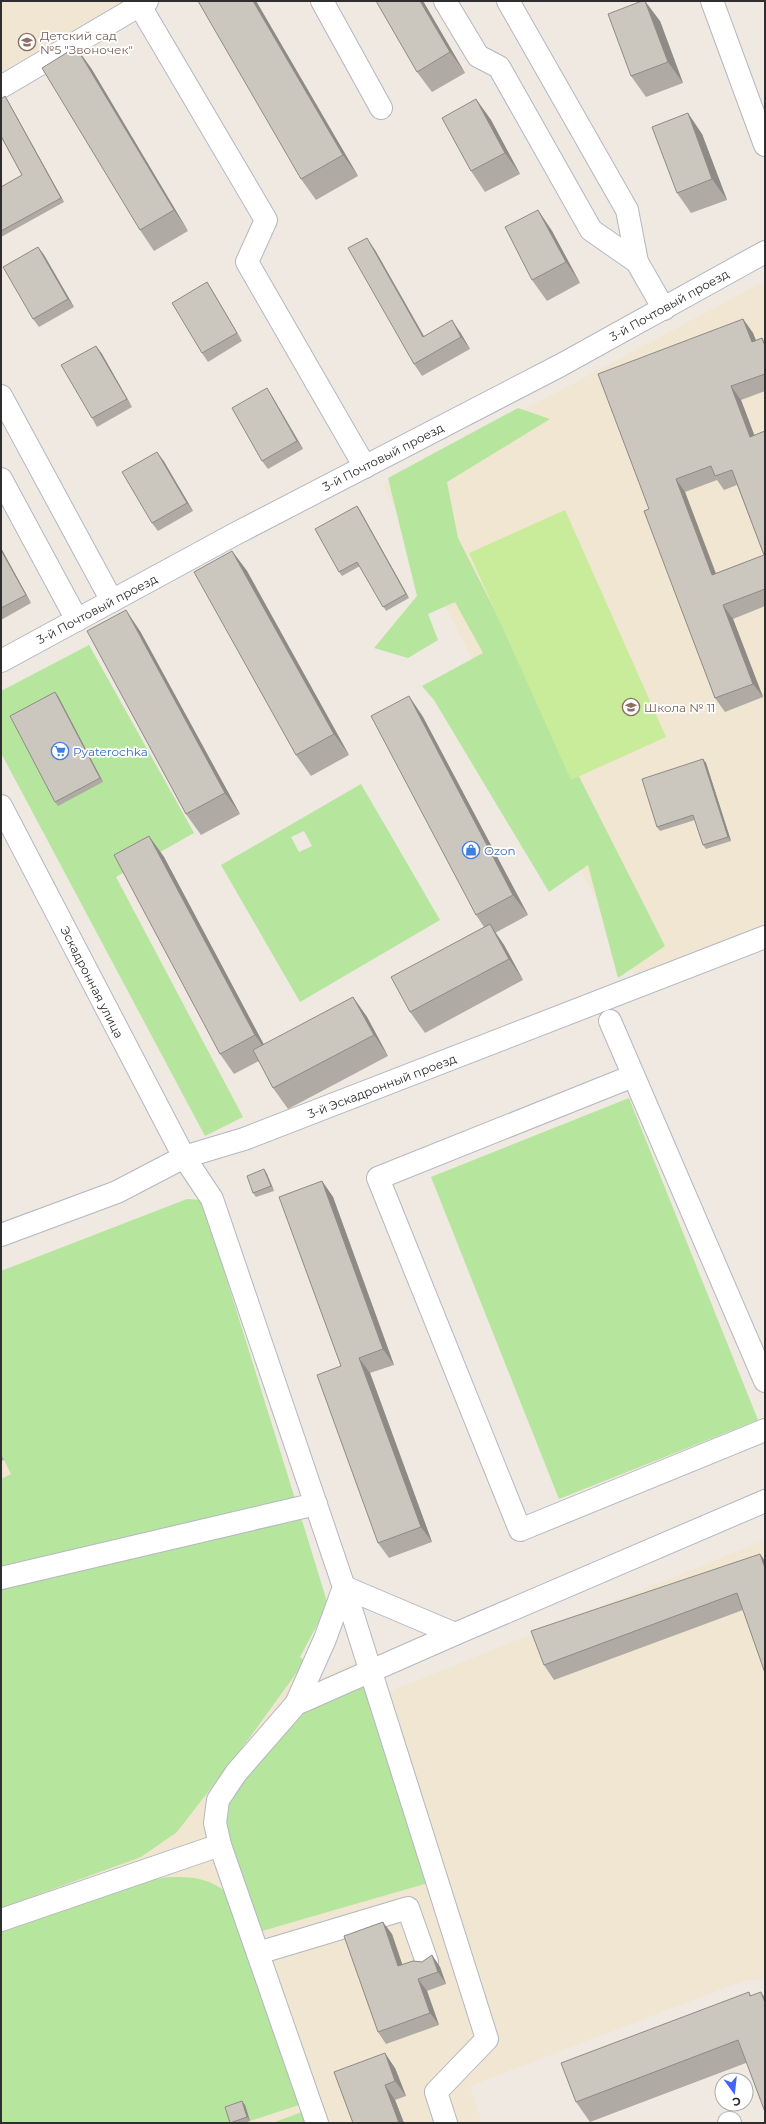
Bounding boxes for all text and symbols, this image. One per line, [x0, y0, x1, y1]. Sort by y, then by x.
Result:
place label: Детский сад №5 "Звоночек" [40, 28, 133, 57]
school or university icon: Детский сад №5 "Звоночек" [17, 32, 37, 52]
street label: 3-й Почтовый проезд [607, 266, 731, 344]
street label: 3-й Почтовый проезд [320, 420, 446, 494]
street label: 3-й Почтовый проезд [34, 571, 160, 647]
school or university icon: Школа № 11 [621, 697, 641, 717]
place label: Школа № 11 [644, 700, 715, 715]
supermarket icon: Pyaterochka [50, 741, 70, 761]
place label: Pyaterochka [73, 744, 148, 759]
shop icon: Ozon [461, 840, 481, 860]
place label: Ozon [484, 843, 516, 858]
street label: Эскадронная улица [57, 923, 127, 1041]
street label: 3-й Эскадронный проезд [306, 1051, 459, 1121]
north arrow [714, 2072, 754, 2112]
text: С [731, 2094, 742, 2109]

